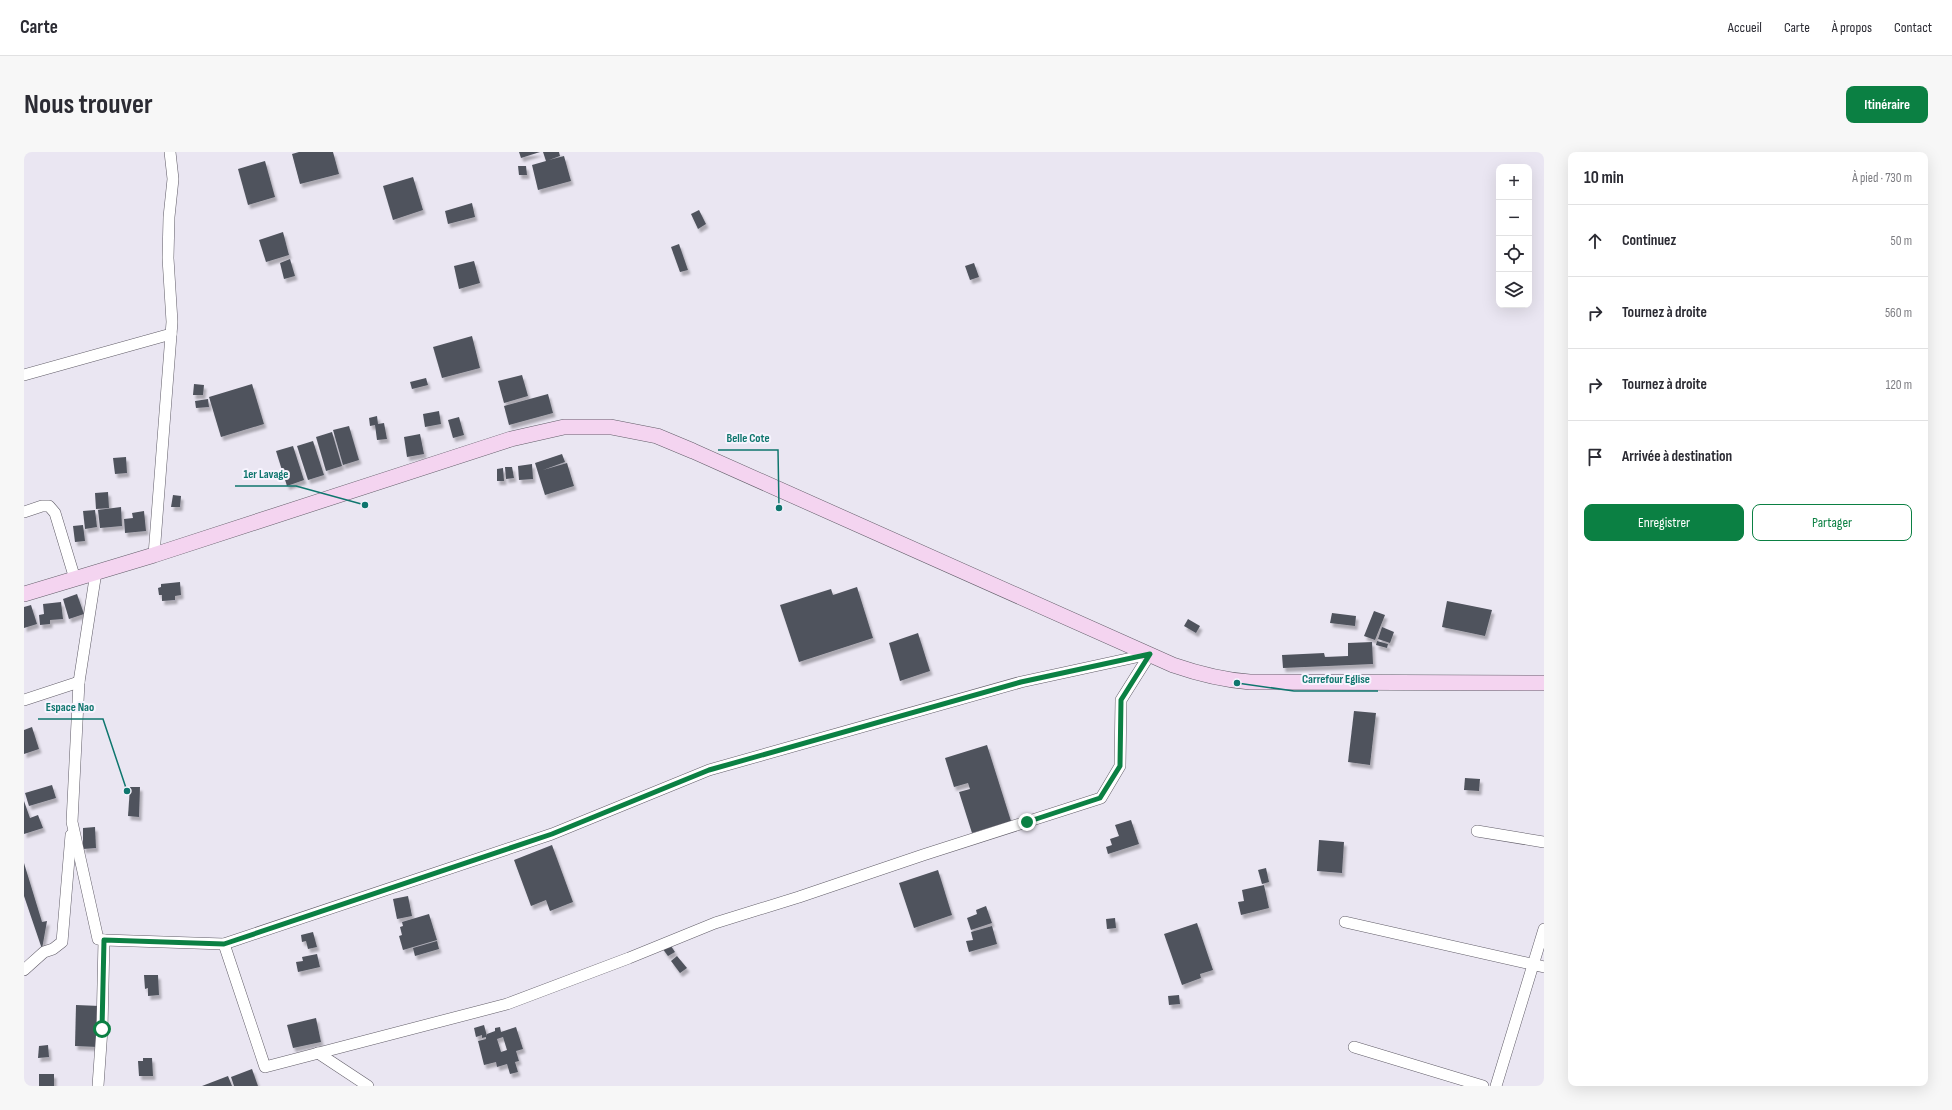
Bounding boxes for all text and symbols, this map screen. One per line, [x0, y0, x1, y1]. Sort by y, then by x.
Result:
text: Carte [20, 16, 58, 39]
text: Accueil [1728, 19, 1762, 36]
text: Carte [1784, 19, 1810, 36]
text: À propos [1832, 19, 1872, 36]
text: Contact [1894, 19, 1932, 36]
button: Itinéraire [1846, 86, 1928, 123]
text: Nous trouver [24, 88, 153, 121]
map controls [1496, 164, 1532, 308]
button: + [1496, 164, 1532, 200]
text: 10 min [1584, 168, 1624, 188]
text: À pied · 730 m [1852, 170, 1912, 186]
button: − [1496, 200, 1532, 236]
icon: ahead [1584, 230, 1606, 252]
text: Continuez [1622, 231, 1676, 250]
text: 50 m [1891, 233, 1912, 249]
button: locate [1496, 236, 1532, 272]
button: layers [1496, 272, 1532, 308]
icon: right [1584, 302, 1606, 324]
text: Tournez à droite [1622, 303, 1707, 322]
text: 560 m [1885, 305, 1912, 321]
icon: right [1584, 374, 1606, 396]
text: Tournez à droite [1622, 375, 1707, 394]
text: 120 m [1886, 377, 1912, 393]
callout: Belle Cote [718, 426, 778, 450]
text: Belle Cote [726, 431, 770, 446]
icon: arrive [1584, 446, 1606, 468]
text: Arrivée à destination [1622, 447, 1732, 466]
callout: 1er Lavage [235, 462, 296, 486]
text: 1er Lavage [244, 467, 288, 482]
button: Enregistrer [1584, 504, 1744, 541]
button: Partager [1752, 504, 1912, 541]
callout: Carrefour Eglise [1294, 667, 1378, 691]
text: Carrefour Eglise [1302, 672, 1370, 687]
callout: Espace Nao [38, 695, 103, 719]
text: Espace Nao [46, 700, 94, 715]
route end [1018, 813, 1036, 831]
route start [93, 1020, 111, 1038]

